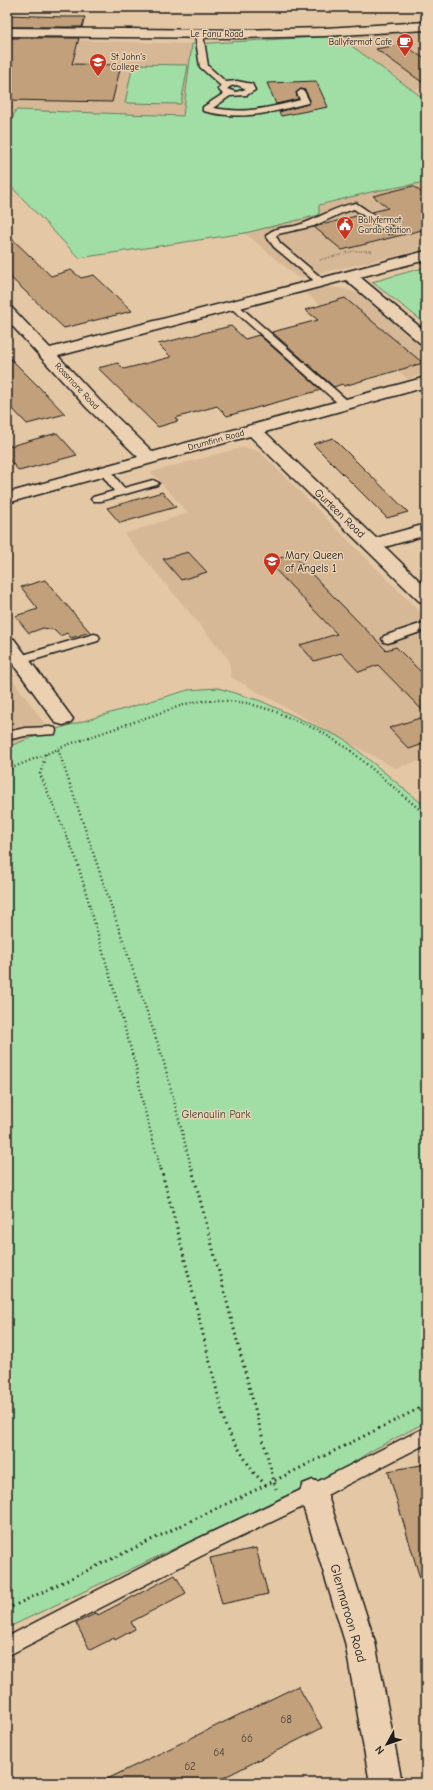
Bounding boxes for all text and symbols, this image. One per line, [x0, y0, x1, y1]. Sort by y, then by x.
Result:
street label: Le Fanu Road [190, 29, 244, 39]
cafe icon: Ballyfermot Cafe [395, 32, 415, 57]
place label: Ballyfermot Cafe [329, 37, 392, 47]
school or university icon: St John's College [88, 52, 108, 77]
place label: St John's College [111, 52, 146, 72]
public building icon: Ballyfermot Garda Station [335, 215, 355, 240]
place label: Ballyfermot Garda Station [358, 215, 411, 235]
street label: Rossmore Road [53, 361, 101, 412]
street label: Drumfinn Road [187, 428, 246, 452]
street label: Gurteen Road [312, 486, 368, 541]
place label: Mary Queen of Angels 1 [285, 549, 343, 575]
school or university icon: Mary Queen of Angels 1 [262, 551, 282, 576]
park label: Glenaulin Park [182, 1108, 251, 1121]
street label: Glenmaroon Road [327, 1562, 370, 1664]
house number: 68 [280, 1713, 292, 1726]
north arrow [367, 1724, 407, 1764]
house number: 66 [241, 1732, 253, 1745]
text: N [372, 1743, 387, 1757]
house number: 64 [213, 1746, 225, 1759]
house number: 62 [184, 1760, 196, 1773]

